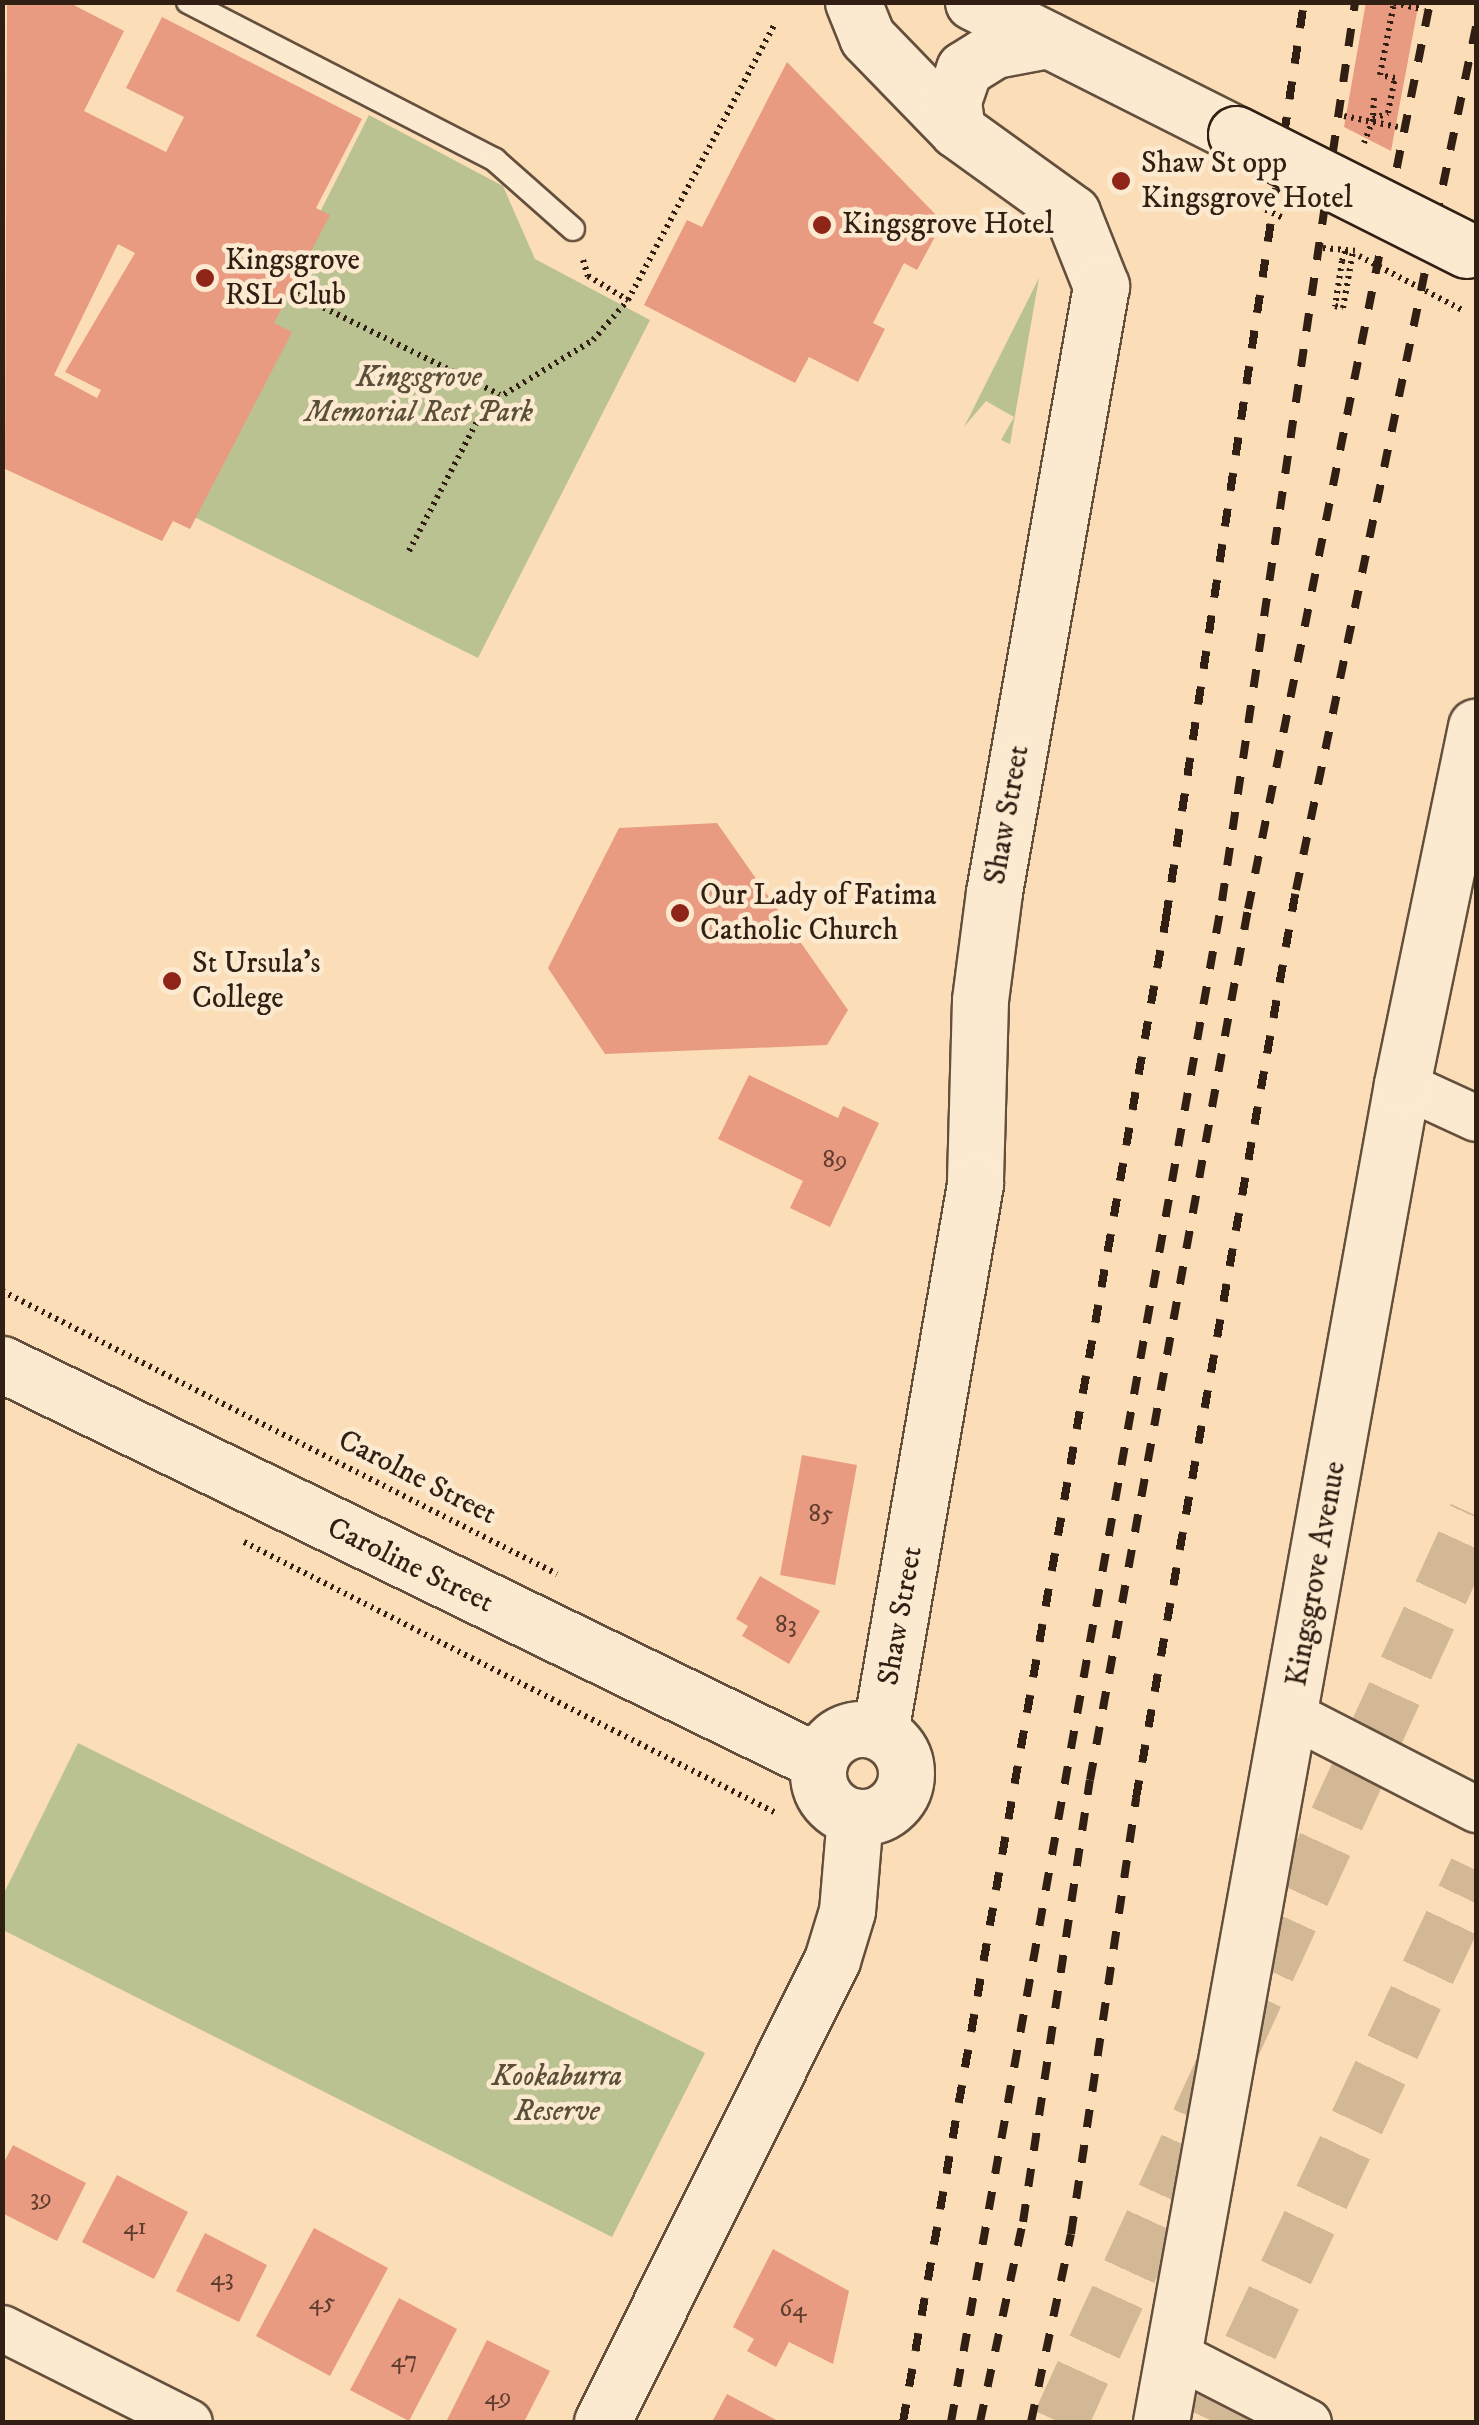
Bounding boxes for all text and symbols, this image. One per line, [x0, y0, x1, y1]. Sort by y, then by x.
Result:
place label: Shaw St opp Kingsgrove Hotel [1141, 146, 1353, 216]
marker: Shaw St opp Kingsgrove Hotel [1110, 170, 1132, 192]
place label: Kingsgrove Hotel [842, 207, 1054, 243]
marker: Kingsgrove Hotel [811, 214, 833, 236]
place label: Kingsgrove RSL Club [225, 243, 360, 314]
marker: Kingsgrove RSL Club [194, 267, 216, 289]
park label: Kingsgrove Memorial Rest Park [305, 360, 533, 430]
street label: Shaw Street [978, 743, 1038, 887]
place label: Our Lady of Fatima Catholic Church [700, 878, 936, 948]
marker: Our Lady of Fatima Catholic Church [669, 902, 691, 924]
place label: St Ursula's College [192, 946, 321, 1016]
marker: St Ursula's College [161, 970, 183, 992]
house number: 89 [823, 1145, 847, 1175]
street label: Carolne Street [332, 1423, 502, 1533]
street label: Kingsgrove Avenue [1279, 1459, 1355, 1689]
house number: 85 [809, 1499, 833, 1529]
street label: Caroline Street [321, 1510, 499, 1622]
street label: Shaw Street [871, 1544, 931, 1688]
house number: 83 [775, 1610, 797, 1640]
park label: Kookaburra Reserve [492, 2059, 622, 2130]
house number: 39 [30, 2183, 52, 2213]
house number: 41 [123, 2212, 147, 2242]
house number: 43 [210, 2263, 234, 2293]
house number: 45 [309, 2287, 335, 2317]
house number: 64 [779, 2294, 807, 2324]
house number: 47 [391, 2345, 417, 2375]
house number: 49 [485, 2382, 511, 2412]

